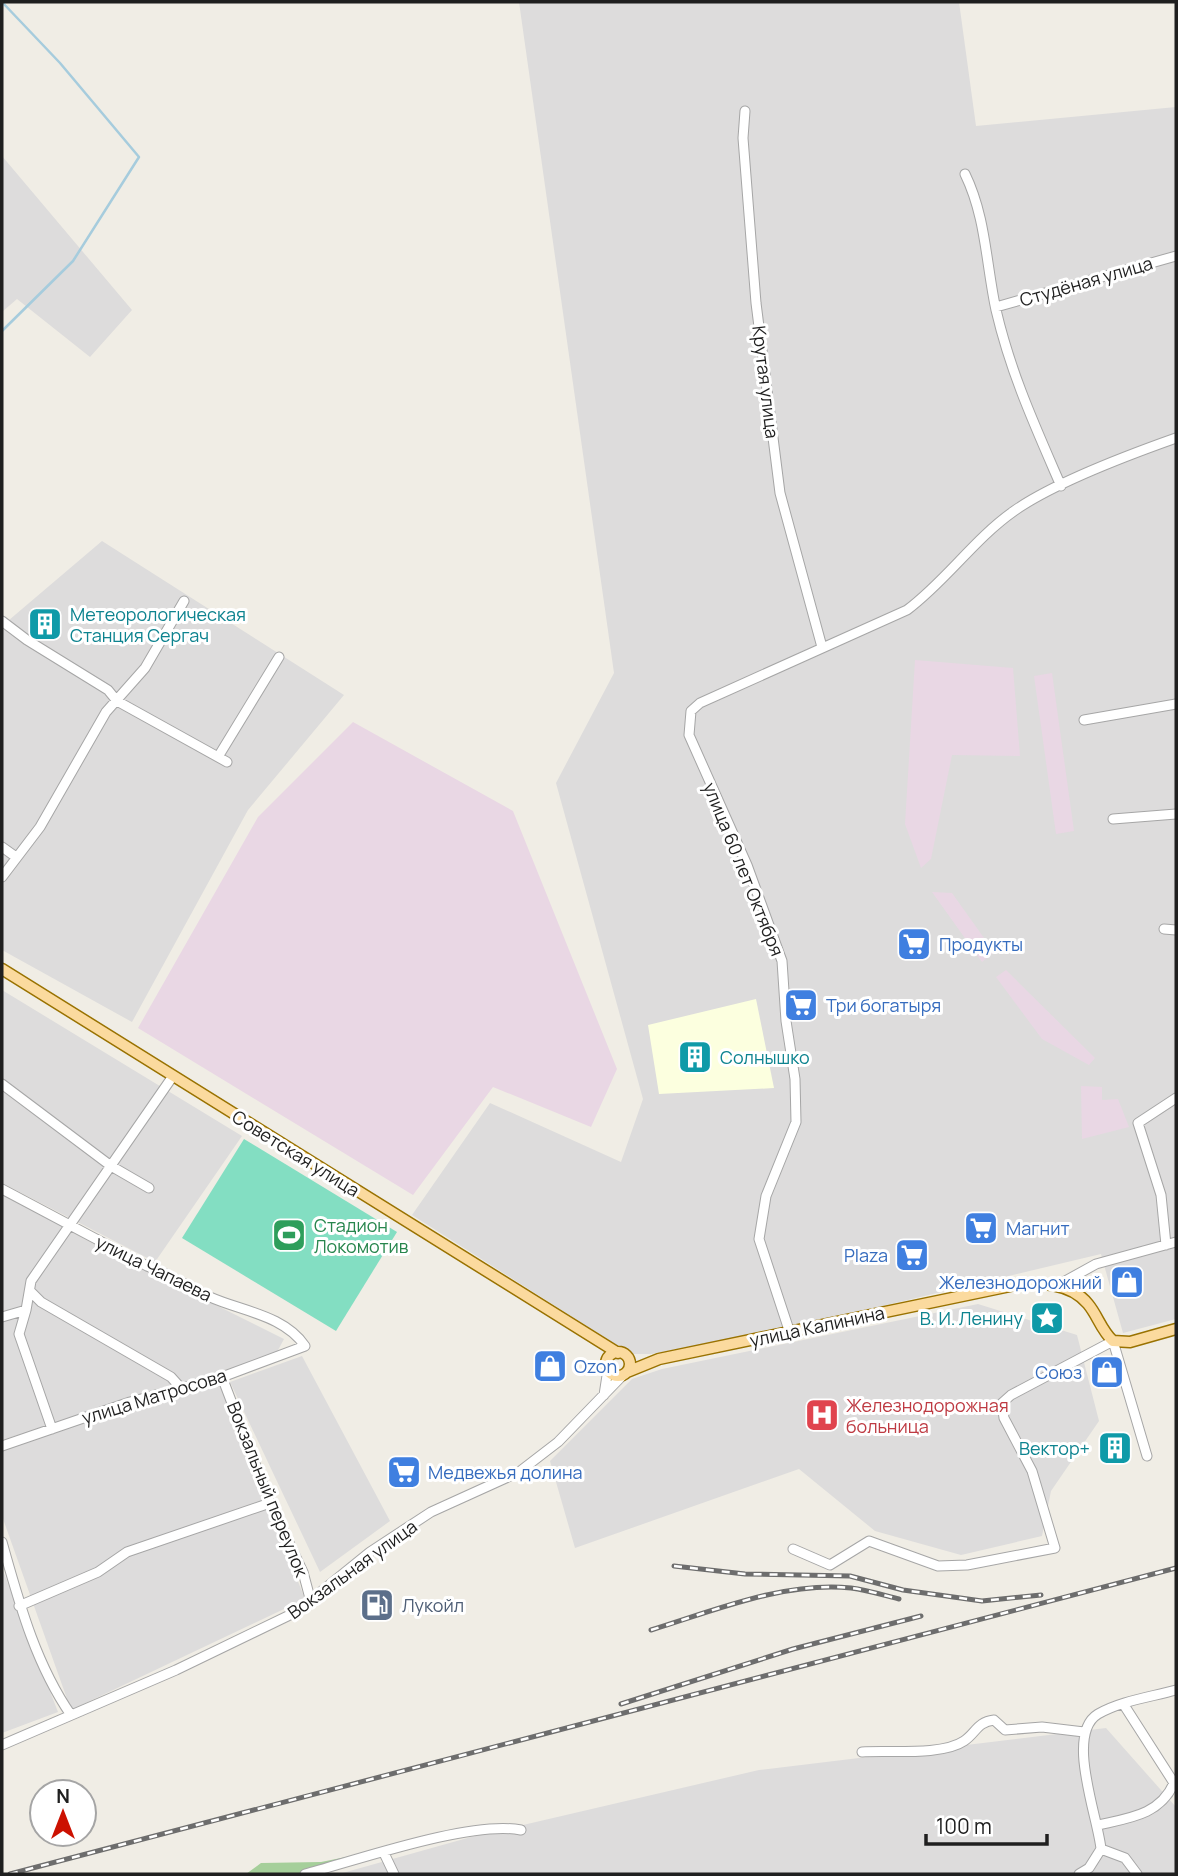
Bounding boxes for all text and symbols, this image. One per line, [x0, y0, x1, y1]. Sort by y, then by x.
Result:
street label: Студёная улица [1017, 251, 1155, 311]
street label: Крутая улица [747, 324, 785, 440]
place label: Метеорологическая Станция Сергач [70, 602, 246, 647]
building icon: Метеорологическая Станция Сергач [26, 605, 64, 643]
street label: улица 60 лет Октября [698, 779, 790, 959]
supermarket icon: Продукты [895, 925, 933, 963]
place label: Продукты [939, 932, 1023, 956]
supermarket icon: Три богатыря [782, 986, 820, 1024]
place label: Три богатыря [826, 993, 941, 1017]
building icon: Солнышко [676, 1038, 714, 1076]
place label: Солнышко [720, 1045, 810, 1069]
street label: Советская улица [228, 1104, 364, 1202]
supermarket icon: Магнит [962, 1209, 1000, 1247]
place label: Стадион Локомотив [314, 1213, 409, 1258]
sports icon: Стадион Локомотив [270, 1216, 308, 1254]
place label: Магнит [1006, 1216, 1070, 1240]
street label: улица Чапаева [92, 1229, 216, 1307]
supermarket icon: Plaza [893, 1236, 931, 1274]
place label: Plaza [844, 1243, 888, 1267]
shop icon: Железнодорожний [1108, 1263, 1146, 1301]
place label: Железнодорожний [939, 1270, 1102, 1294]
place icon: В. И. Ленину [1028, 1299, 1066, 1337]
street label: улица Калинина [747, 1300, 887, 1352]
place label: В. И. Ленину [920, 1306, 1023, 1330]
shop icon: Ozon [531, 1347, 569, 1385]
shop icon: Союз [1088, 1353, 1126, 1391]
place label: Ozon [574, 1354, 617, 1378]
place label: Союз [1035, 1360, 1082, 1384]
street label: улица Матросова [79, 1363, 229, 1429]
place label: Железнодорожная больница [846, 1393, 1009, 1438]
hospital icon: Железнодорожная больница [803, 1396, 841, 1434]
street label: Вокзальный переулок [222, 1398, 315, 1581]
building icon: Вектор+ [1096, 1429, 1134, 1467]
place label: Вектор+ [1019, 1436, 1090, 1460]
supermarket icon: Медвежья долина [385, 1453, 423, 1491]
place label: Медвежья долина [428, 1460, 583, 1484]
street label: Вокзальная улица [282, 1514, 422, 1624]
fuel station icon: Лукойл [358, 1586, 396, 1624]
place label: Лукойл [402, 1593, 464, 1617]
north arrow [28, 1778, 98, 1848]
text: N [56, 1783, 70, 1809]
scale bar [926, 1802, 1047, 1846]
text: 100 m [936, 1812, 992, 1840]

